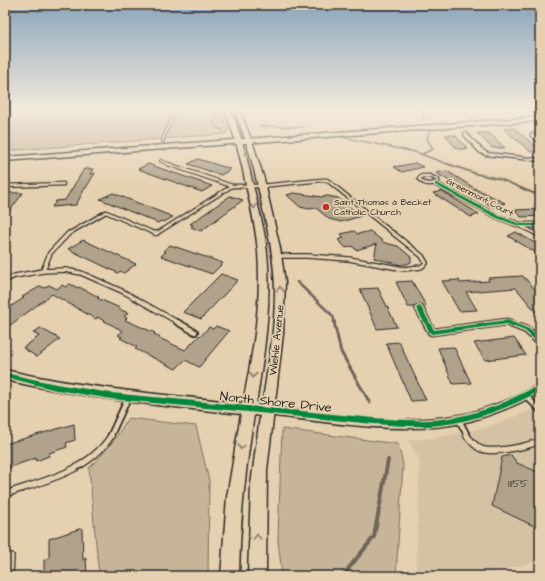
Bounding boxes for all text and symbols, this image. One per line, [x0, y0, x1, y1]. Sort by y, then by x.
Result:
street label: Greenmont Court [444, 175, 516, 220]
place label: Saint Thomas à Becket Catholic Church [334, 196, 432, 219]
marker: Saint Thomas à Becket Catholic Church [321, 202, 331, 212]
one-way arrow [250, 203, 258, 209]
one-way arrow [276, 286, 284, 292]
street label: Wiehle Avenue [265, 304, 288, 376]
one-way arrow [250, 372, 258, 378]
street label: North Shore Drive [219, 387, 333, 417]
one-way arrow [238, 444, 246, 451]
house number: 11155 [508, 476, 528, 491]
one-way arrow [253, 534, 261, 540]

